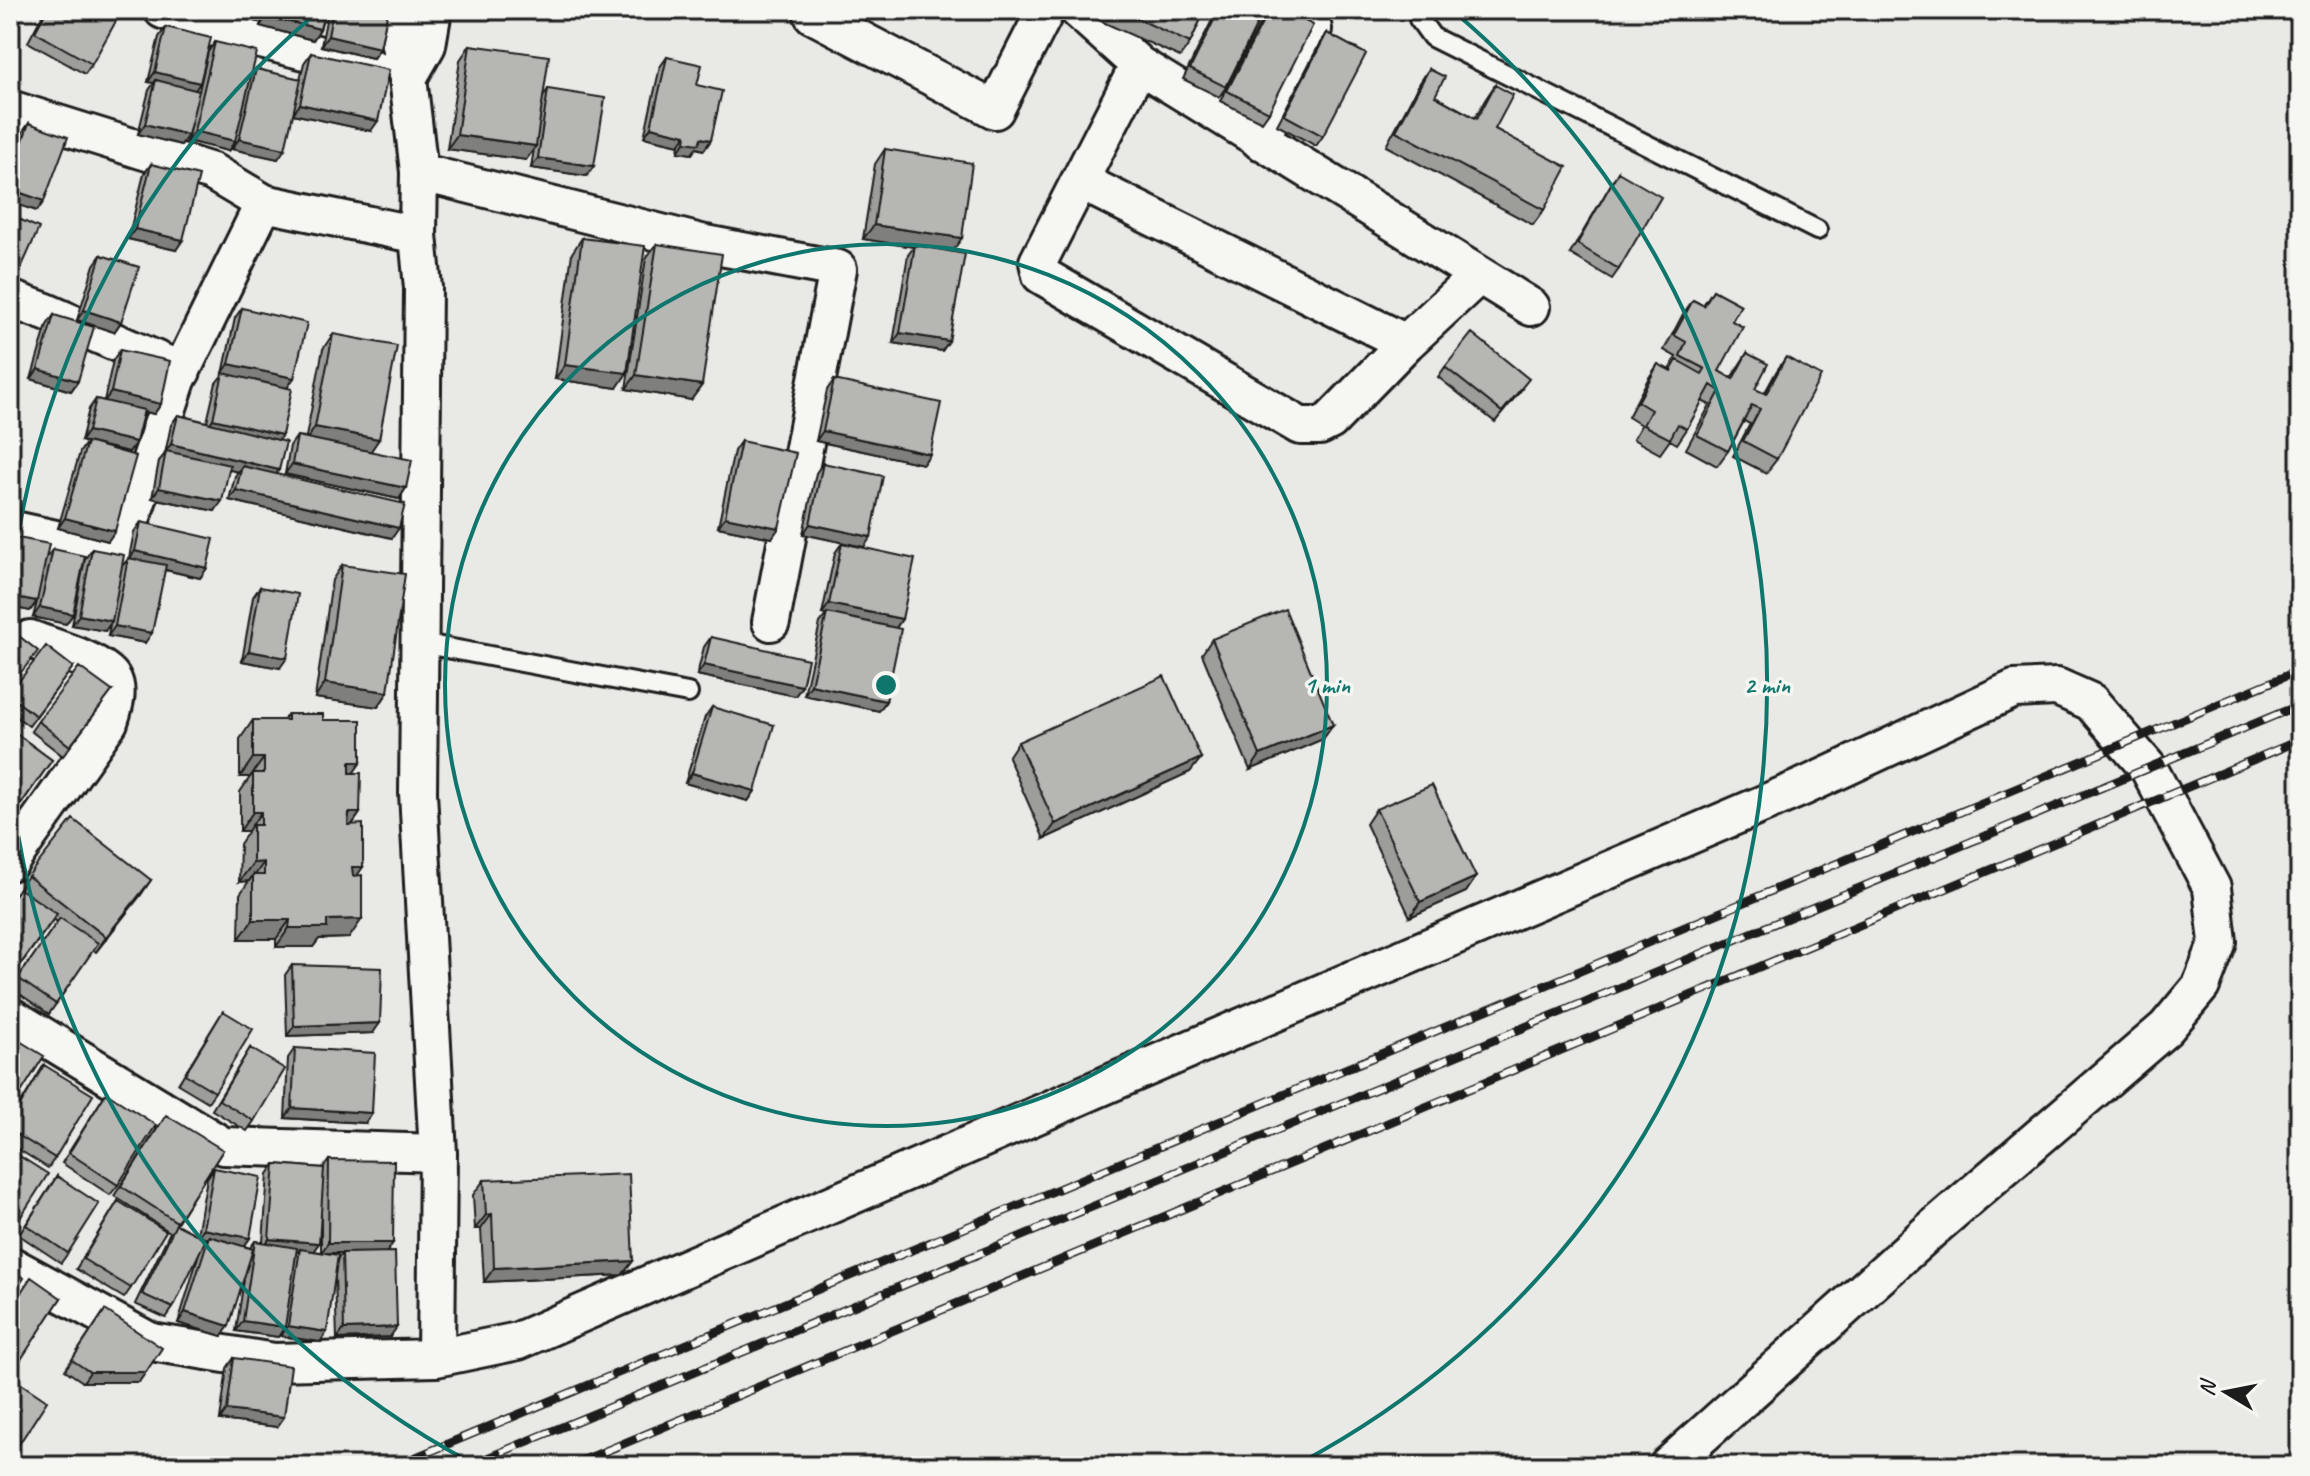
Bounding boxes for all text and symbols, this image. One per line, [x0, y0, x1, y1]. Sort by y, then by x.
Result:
text: 1 min [1304, 670, 1351, 700]
text: 2 min [1744, 670, 1791, 700]
centre of rings [872, 671, 900, 699]
north arrow [2186, 1352, 2266, 1432]
text: N [2192, 1376, 2223, 1398]

